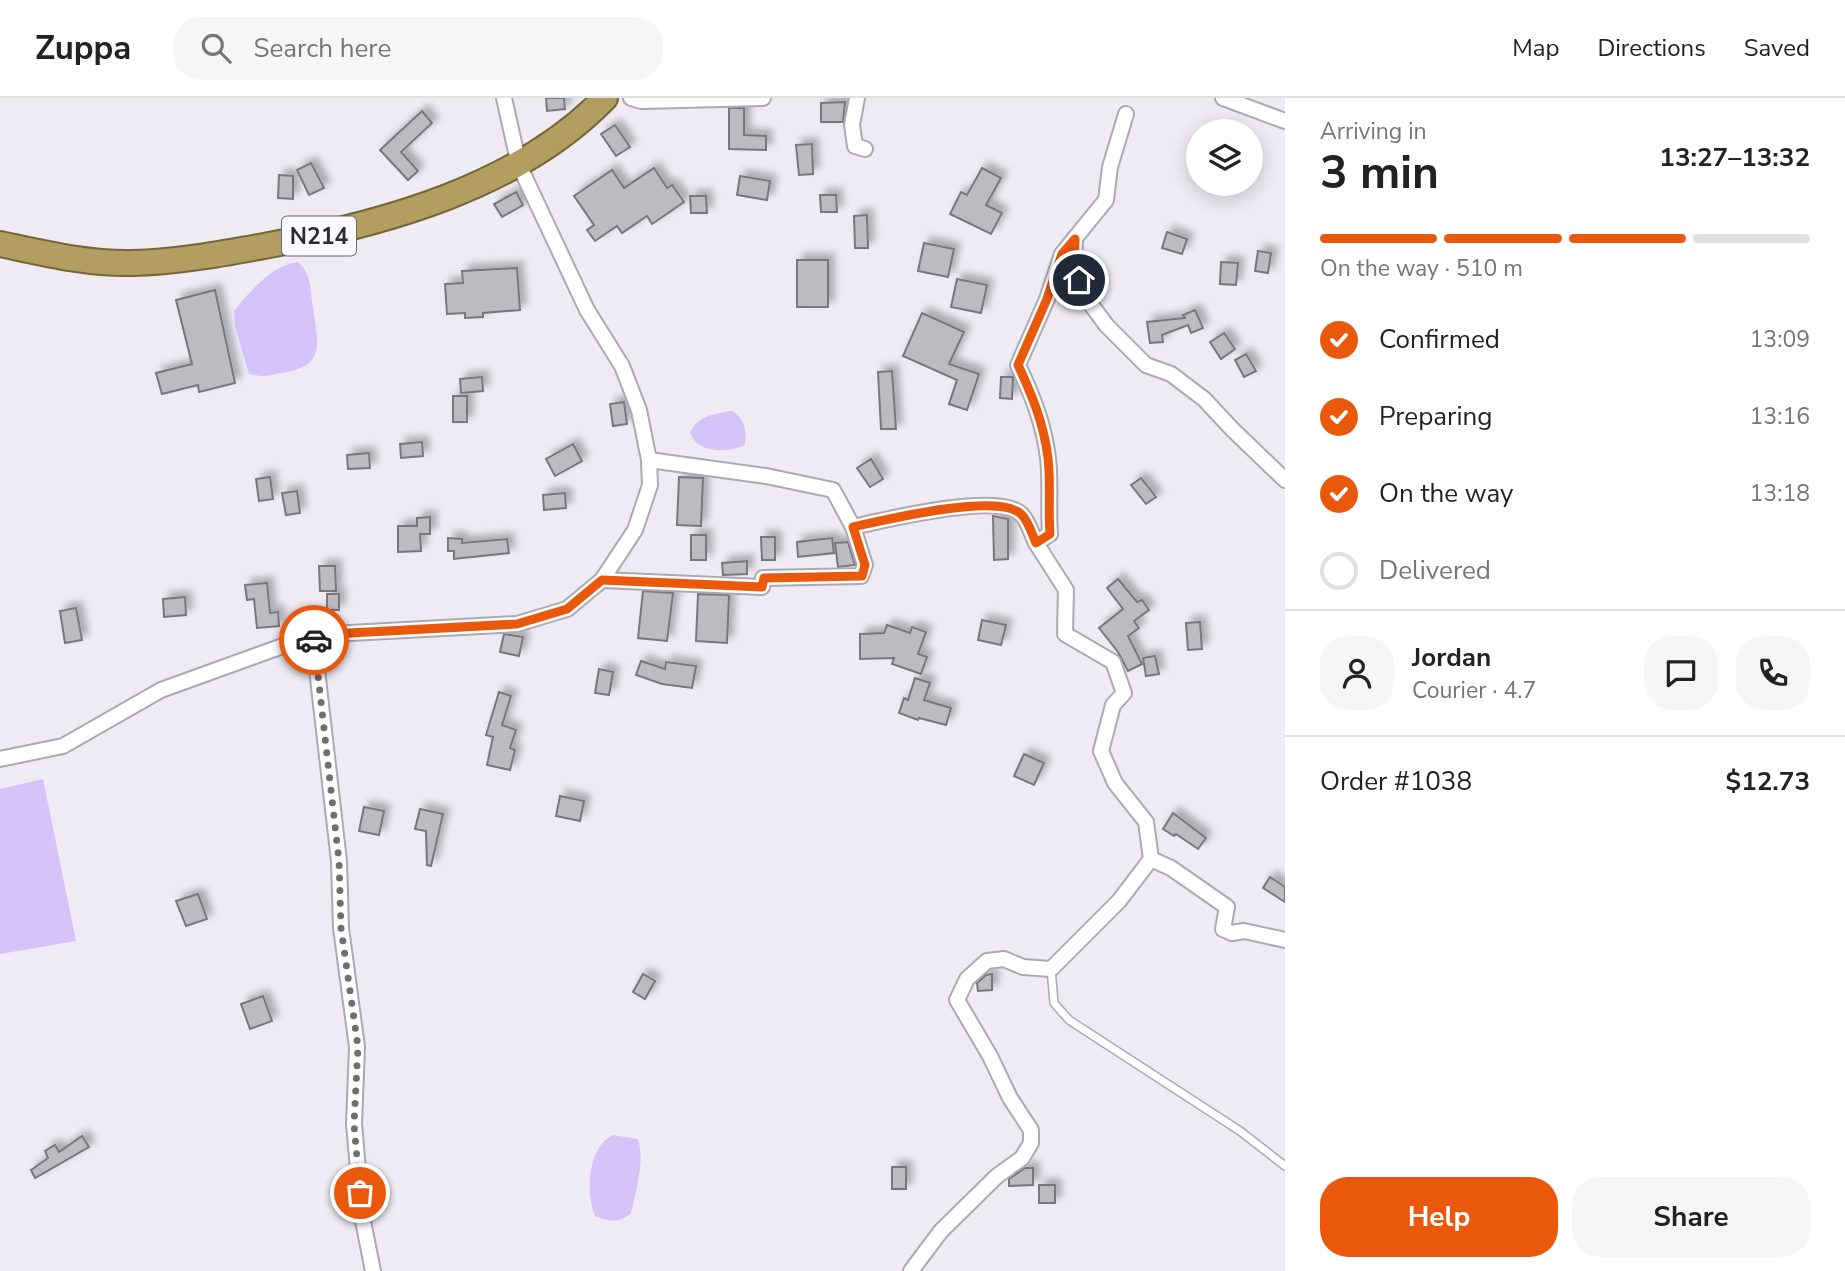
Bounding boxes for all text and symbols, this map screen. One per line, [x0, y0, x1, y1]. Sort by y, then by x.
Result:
search box [173, 17, 663, 80]
text: Zuppa [35, 26, 131, 71]
icon: search [197, 29, 235, 67]
text: Search here [253, 31, 391, 66]
text: Map [1512, 32, 1559, 64]
text: Directions [1597, 32, 1706, 64]
text: Saved [1744, 32, 1810, 64]
text: Arriving in [1320, 116, 1427, 147]
map controls [1186, 119, 1263, 196]
button: layers [1186, 119, 1263, 196]
text: 13:27–13:32 [1659, 140, 1810, 175]
text: 3 min [1320, 141, 1439, 204]
road number: N214 [282, 217, 356, 256]
pin [1049, 250, 1109, 310]
text: On the way · 510 m [1320, 253, 1523, 284]
icon: home [1060, 261, 1098, 299]
icon: check [1320, 321, 1358, 359]
text: Confirmed [1379, 322, 1500, 357]
text: 13:09 [1750, 324, 1810, 355]
icon: check [1320, 398, 1358, 436]
text: Preparing [1379, 399, 1492, 434]
text: 13:16 [1750, 401, 1810, 432]
icon: check [1320, 475, 1358, 513]
text: On the way [1379, 476, 1513, 511]
text: 13:18 [1750, 478, 1810, 509]
text: Delivered [1379, 553, 1491, 588]
courier [279, 605, 349, 675]
icon: car [295, 621, 333, 659]
button: person [1320, 636, 1394, 710]
button: chat [1644, 636, 1718, 710]
button: phone [1736, 636, 1810, 710]
text: Jordan [1412, 640, 1491, 675]
text: Courier · 4.7 [1412, 675, 1536, 706]
text: Order #1038 [1320, 764, 1472, 799]
text: $12.73 [1726, 764, 1810, 799]
pin [330, 1163, 390, 1223]
icon: bag [341, 1174, 379, 1212]
button: Help [1320, 1177, 1558, 1257]
button: Share [1572, 1177, 1810, 1257]

